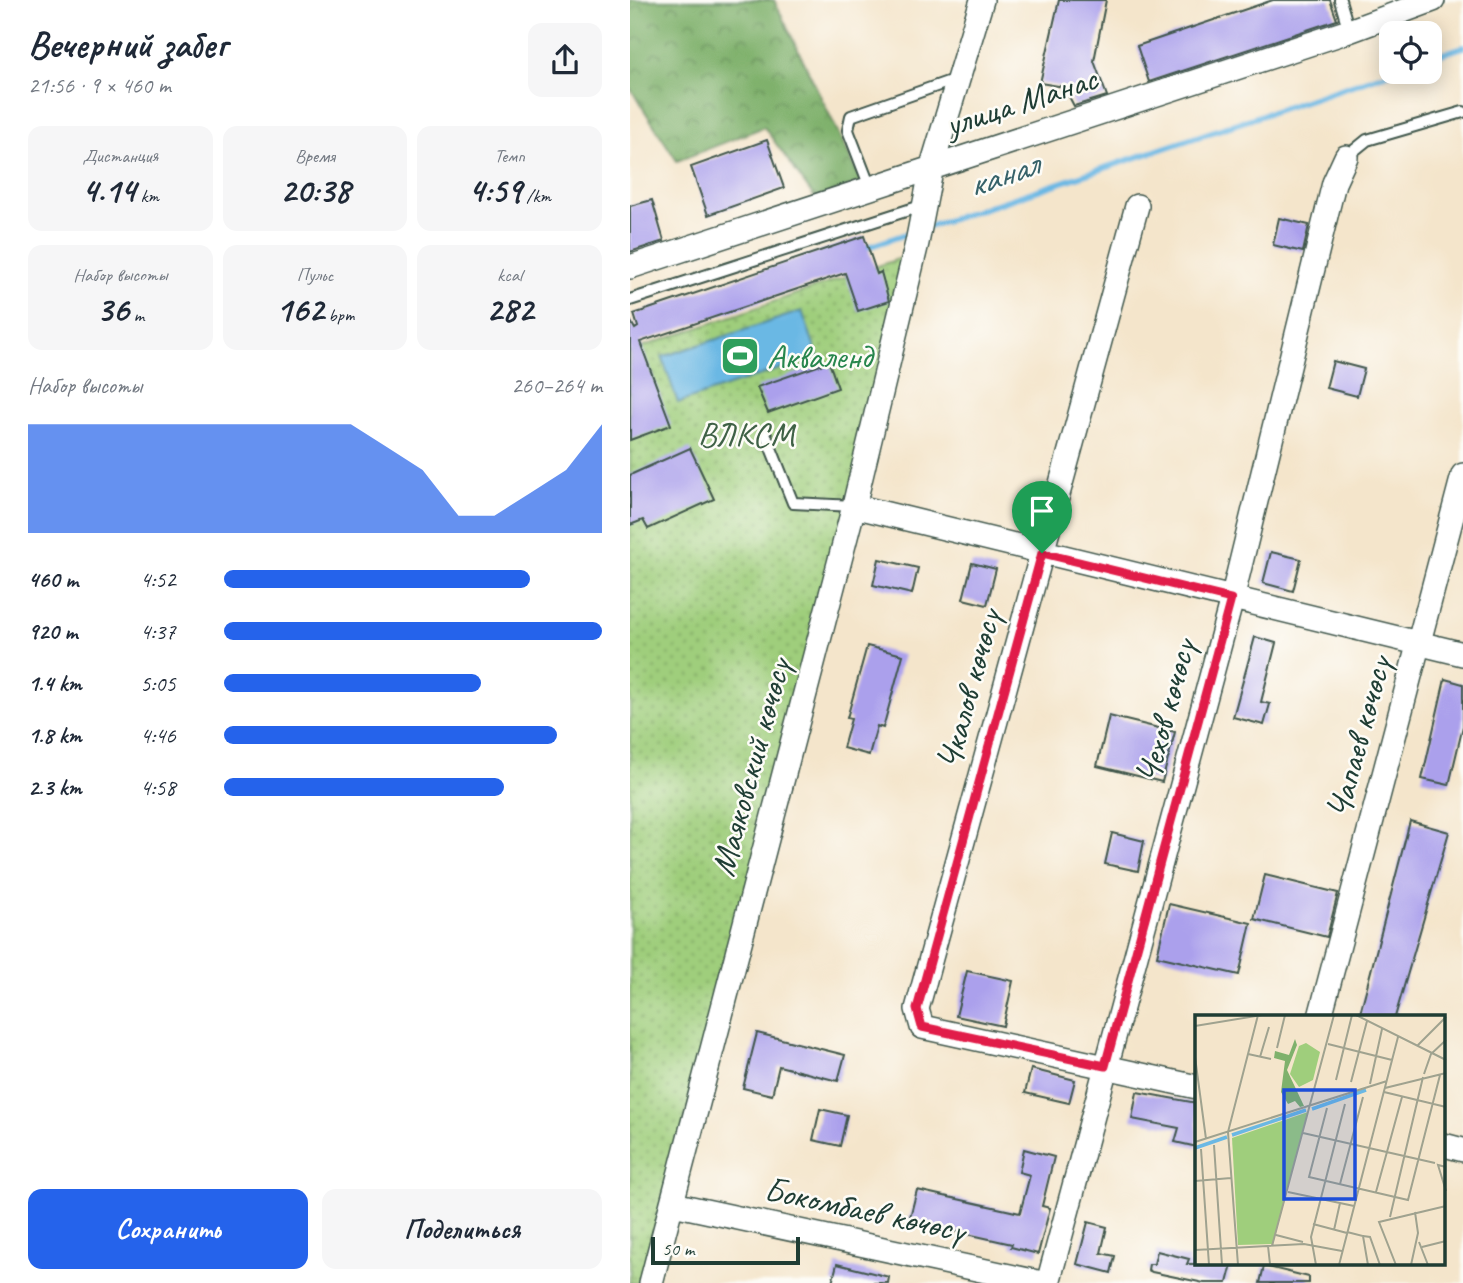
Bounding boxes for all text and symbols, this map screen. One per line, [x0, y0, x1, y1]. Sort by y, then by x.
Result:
text: Вечерний забег [28, 21, 227, 68]
map controls [1379, 21, 1442, 84]
button: locate [1379, 21, 1442, 84]
button: share [528, 23, 602, 97]
street label: улица Манас [938, 55, 1104, 148]
text: 21:56 · 9 × 460 m [28, 71, 171, 100]
water label: канал [961, 139, 1049, 208]
text: Дистанция [82, 144, 158, 168]
text: Время [295, 144, 335, 168]
text: Темп [494, 144, 525, 168]
text: 4.14 [82, 168, 136, 213]
text: 20:38 [280, 168, 350, 213]
text: 4:59 [468, 168, 522, 213]
text: km [136, 184, 159, 208]
text: /km [522, 184, 551, 208]
text: Набор высоты [73, 263, 167, 287]
text: Пульс [297, 263, 333, 287]
text: kcal [497, 263, 522, 287]
text: 36 [97, 287, 129, 332]
text: 162 [276, 287, 324, 332]
text: 282 [486, 287, 533, 332]
text: m [129, 303, 144, 327]
text: bpm [324, 303, 354, 327]
place label: Акваленд [767, 334, 875, 379]
sports icon: Акваленд [719, 335, 761, 377]
text: Набор высоты [28, 371, 142, 400]
text: 260–264 m [511, 371, 602, 400]
park label: ВЛКСМ [698, 412, 797, 457]
pin [1012, 481, 1072, 553]
icon: arrive [1023, 492, 1061, 530]
text: 460 m [28, 565, 78, 594]
text: 4:52 [140, 565, 176, 594]
street label: Чкалов көчөсү [926, 601, 1012, 774]
text: 920 m [28, 617, 77, 646]
text: 4:37 [140, 617, 176, 646]
street label: Чехов көчөсү [1125, 631, 1207, 788]
street label: Чапаев көчөсү [1315, 648, 1402, 823]
street label: Маяковский көчөсү [700, 651, 802, 881]
text: 1.4 km [28, 669, 82, 698]
text: 5:05 [140, 669, 176, 698]
text: 1.8 km [28, 721, 82, 750]
text: 4:46 [140, 721, 176, 750]
text: 2.3 km [28, 773, 82, 802]
text: 4:58 [140, 773, 176, 802]
inset map [1195, 1015, 1446, 1266]
street label: Бокомбаев көчөсү [760, 1166, 972, 1253]
button: Сохранить [28, 1189, 308, 1269]
button: Поделиться [322, 1189, 602, 1269]
scale bar [651, 1234, 800, 1266]
text: 50 m [662, 1237, 694, 1261]

